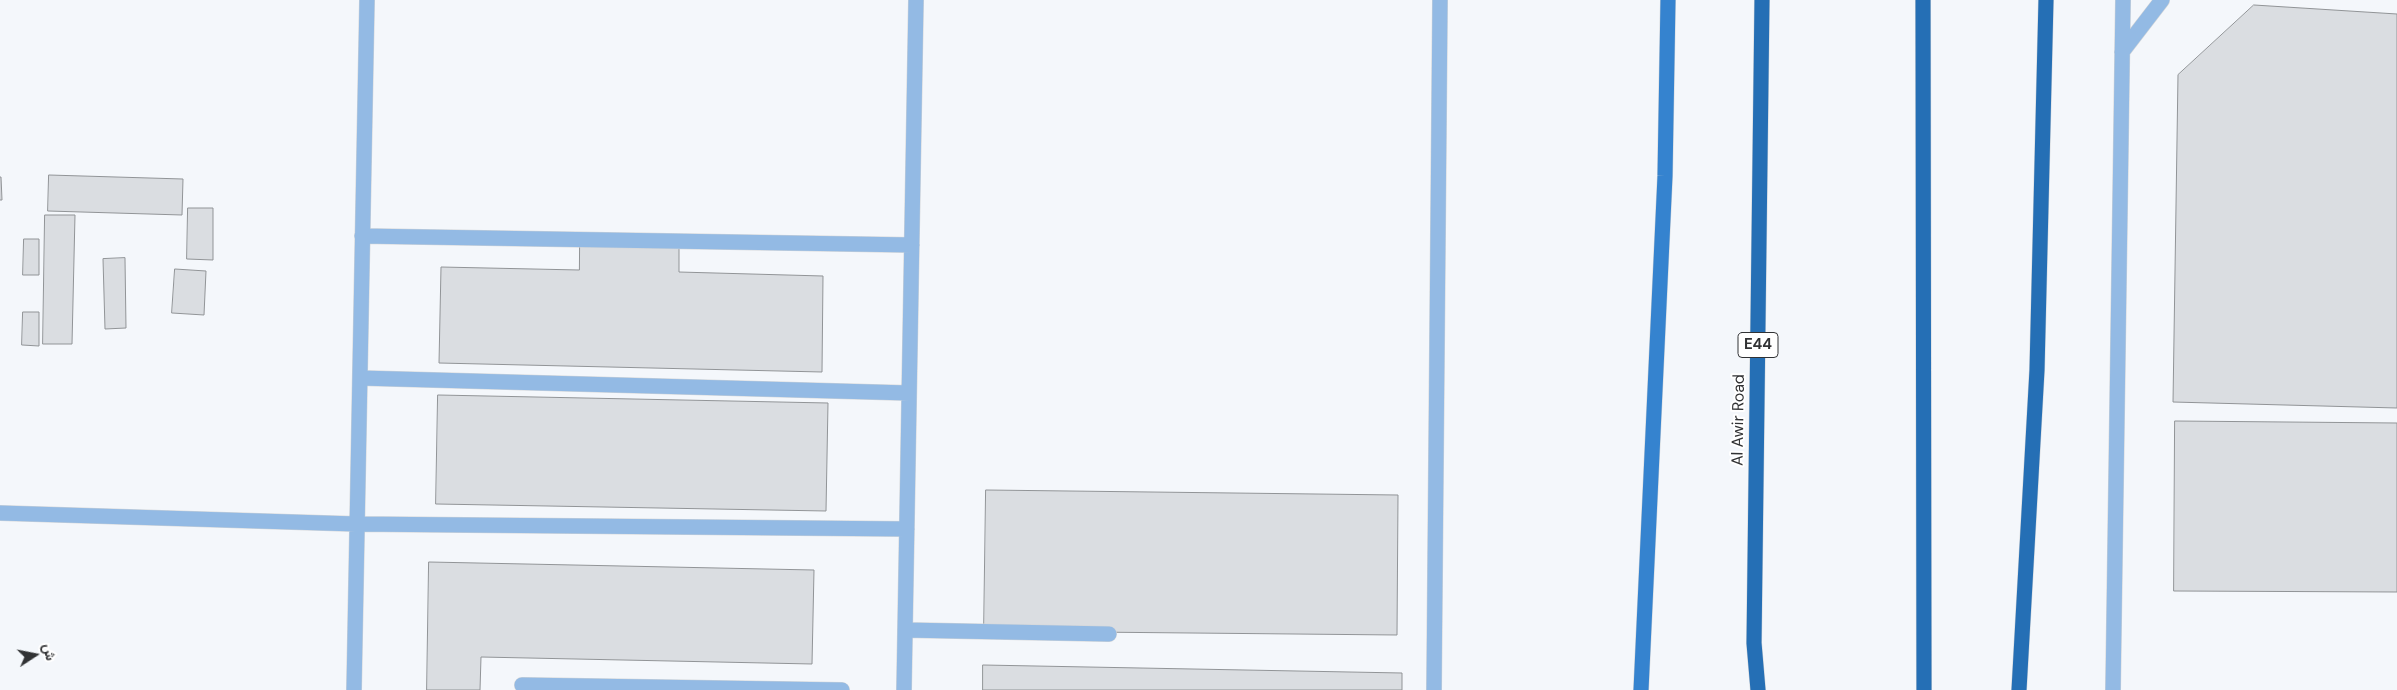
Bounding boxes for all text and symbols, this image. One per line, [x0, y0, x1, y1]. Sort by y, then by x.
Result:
road number: E44 [1738, 332, 1778, 358]
street label: Al Awir Road [1729, 374, 1749, 466]
north arrow [10, 630, 60, 680]
text: ش [39, 642, 60, 662]

